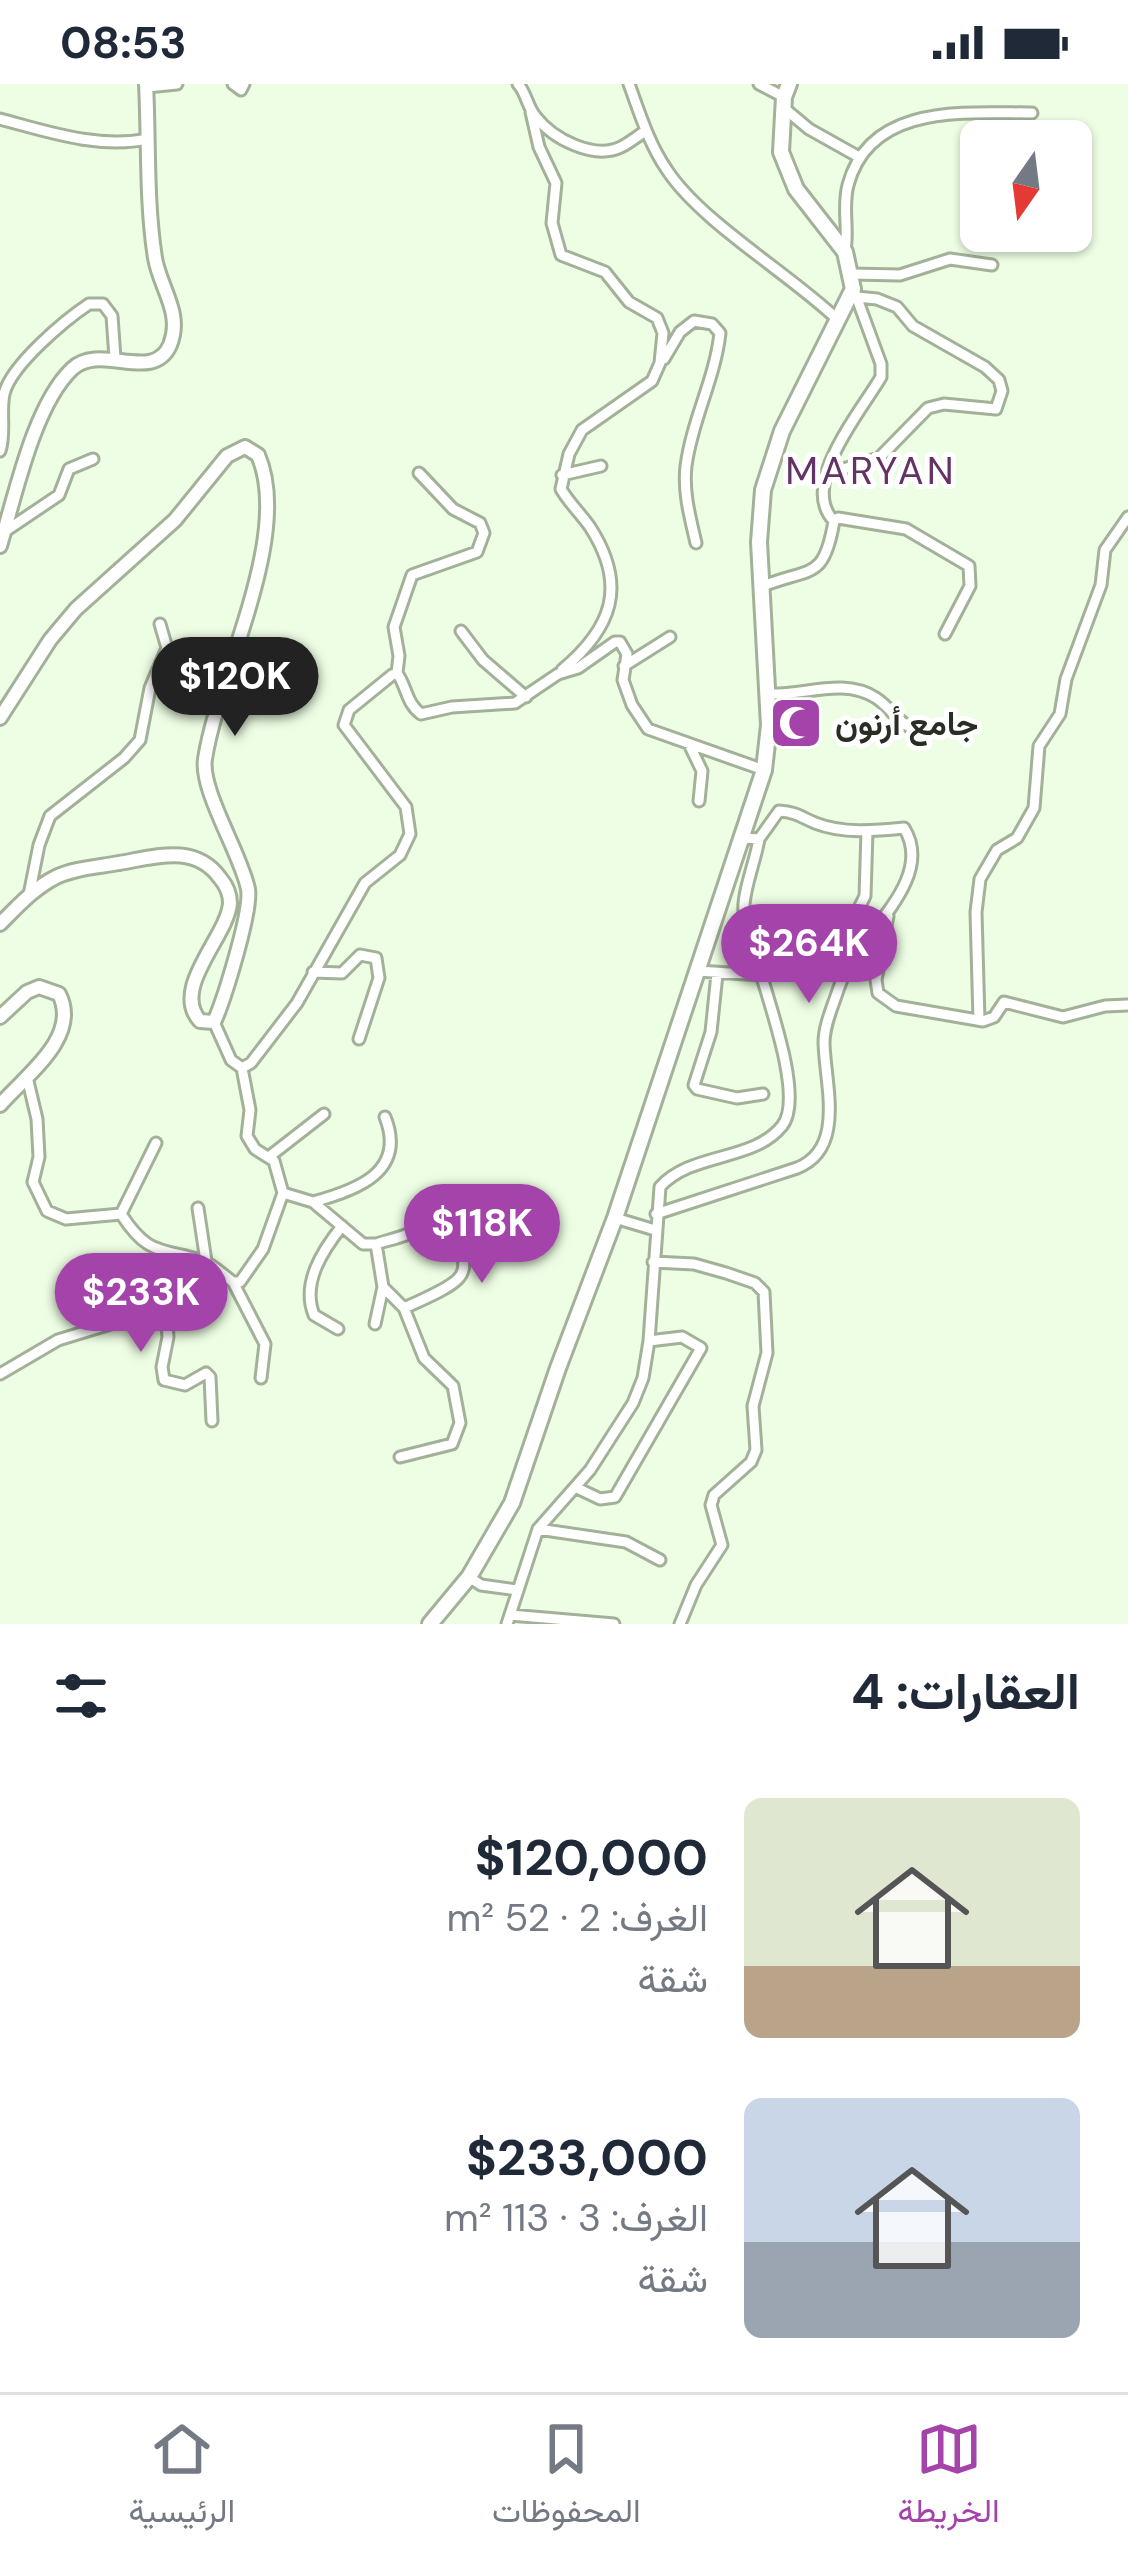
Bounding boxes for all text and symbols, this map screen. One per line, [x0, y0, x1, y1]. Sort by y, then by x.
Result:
text: 08:53 [60, 13, 187, 72]
north arrow [960, 120, 1092, 252]
map controls [960, 120, 1092, 252]
district label: MARYAN [785, 445, 957, 496]
pin: $120K [151, 637, 319, 739]
text: $120K [178, 650, 292, 701]
mosque icon: جامع أرنون [768, 695, 824, 751]
place label: جامع أرنون [835, 702, 978, 746]
pin: $264K [725, 904, 893, 1006]
text: $264K [748, 917, 870, 968]
pin: $118K [398, 1184, 566, 1286]
text: $118K [431, 1197, 533, 1248]
pin: $233K [57, 1253, 225, 1355]
text: $233K [82, 1266, 200, 1317]
text: العقارات: 4 [851, 1658, 1080, 1725]
icon: filters [48, 1663, 114, 1729]
text: $120,000 [475, 1824, 708, 1891]
icon: home [840, 1846, 984, 1990]
text: الغرف: 2 · 52 m² [446, 1892, 708, 1943]
text: شقة [638, 1953, 708, 2004]
text: $233,000 [466, 2124, 708, 2191]
icon: home [840, 2146, 984, 2290]
text: الغرف: 3 · 113 m² [444, 2192, 708, 2243]
text: شقة [638, 2253, 708, 2304]
tab: الرئيسية [128, 2416, 235, 2540]
tab: المحفوظات [492, 2416, 641, 2540]
tab: الخريطة [898, 2416, 1000, 2540]

